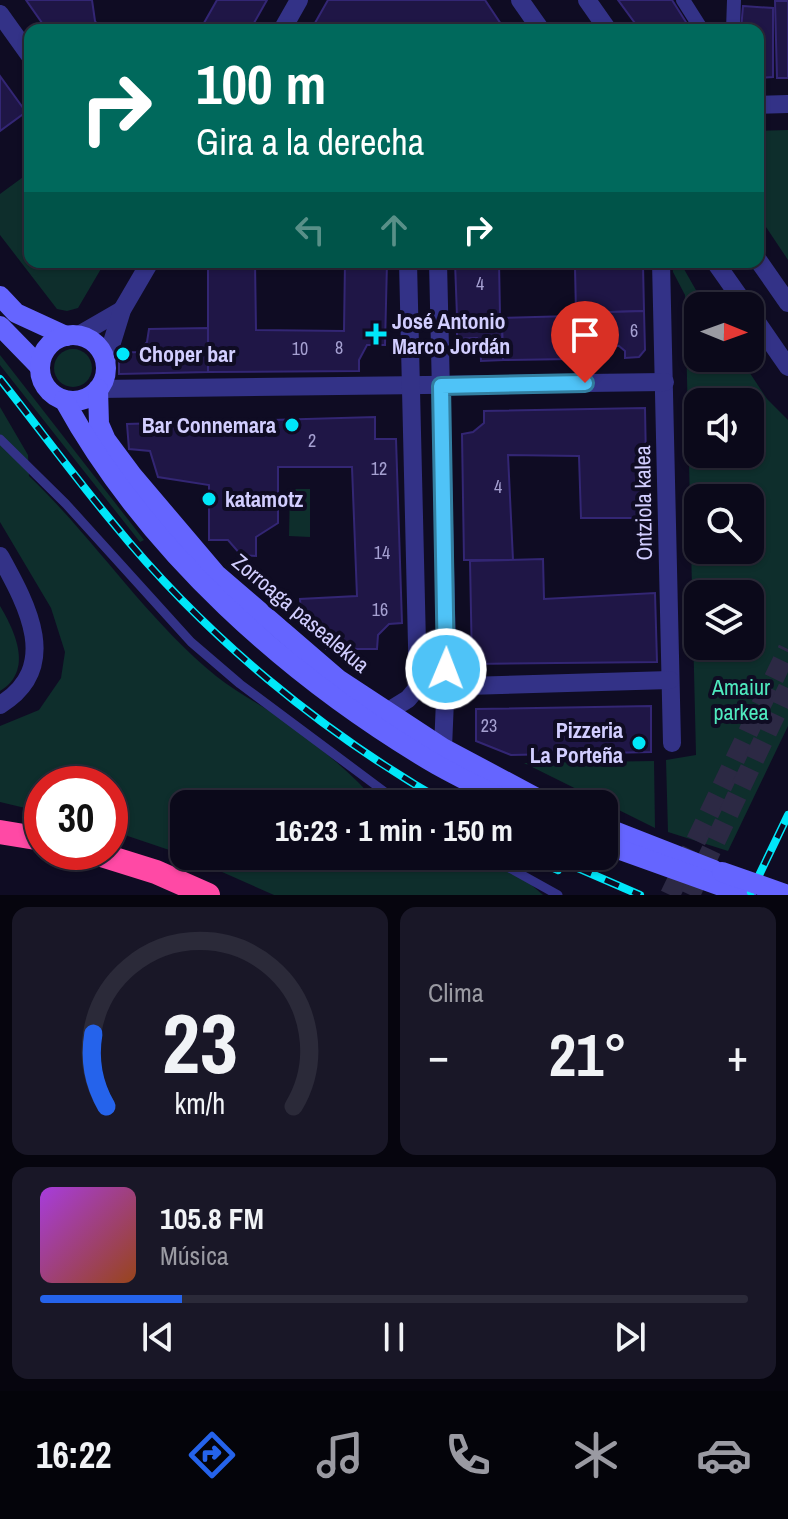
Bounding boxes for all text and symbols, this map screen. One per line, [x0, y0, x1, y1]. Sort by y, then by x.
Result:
text: 100 m [196, 46, 326, 121]
icon: right [64, 56, 168, 160]
text: Gira a la derecha [196, 118, 424, 166]
icon: left [288, 208, 332, 252]
icon: ahead [372, 208, 416, 252]
icon: right [456, 208, 500, 252]
house number: 4 [476, 271, 484, 296]
north arrow [684, 292, 764, 372]
map controls [684, 292, 764, 660]
pin [551, 301, 619, 383]
place label: José Antonio Marco Jordán [392, 306, 510, 361]
icon: arrive [563, 313, 607, 357]
house number: 6 [630, 318, 638, 343]
marker: José Antonio Marco Jordán [367, 325, 385, 343]
house number: 8 [335, 335, 343, 360]
house number: 10 [292, 336, 308, 361]
place label: Choper bar [139, 339, 235, 369]
marker: Choper bar [114, 345, 132, 363]
button: sound [684, 388, 764, 468]
place label: Bar Connemara [142, 410, 276, 440]
marker: Bar Connemara [283, 416, 301, 434]
house number: 2 [308, 428, 316, 453]
street label: Ontziola kalea [627, 445, 659, 561]
house number: 12 [371, 456, 387, 481]
house number: 4 [494, 474, 502, 499]
place label: katamotz [225, 484, 303, 514]
button: search [684, 484, 764, 564]
marker: katamotz [200, 490, 218, 508]
house number: 14 [374, 540, 390, 565]
street label: Zorroaga pasealekua [226, 547, 376, 679]
button: layers [684, 580, 764, 660]
house number: 16 [372, 597, 388, 622]
position arrow [404, 627, 488, 711]
park label: Amaiur parkea [711, 672, 770, 727]
house number: 23 [481, 713, 497, 738]
place label: Pizzeria La Porteña [530, 715, 623, 770]
marker: Pizzeria La Porteña [630, 734, 648, 752]
speed limit sign: 30 [24, 766, 128, 870]
text: 16:23 · 1 min · 150 m [275, 810, 513, 850]
text: Clima [428, 975, 484, 1010]
text: 23 [162, 987, 238, 1099]
text: 21° [549, 1014, 627, 1095]
text: − [428, 1025, 449, 1085]
text: + [727, 1025, 748, 1085]
text: km/h [175, 1084, 225, 1123]
text: 105.8 FM [160, 1198, 264, 1238]
text: Música [160, 1238, 229, 1273]
icon: previous [136, 1315, 180, 1359]
icon: pause [372, 1315, 416, 1359]
icon: next [608, 1315, 652, 1359]
icon: directions [184, 1427, 240, 1483]
icon: music [312, 1427, 368, 1483]
icon: phone [440, 1427, 496, 1483]
icon: climate [568, 1427, 624, 1483]
icon: car [696, 1427, 752, 1483]
text: 16:22 [36, 1431, 112, 1479]

